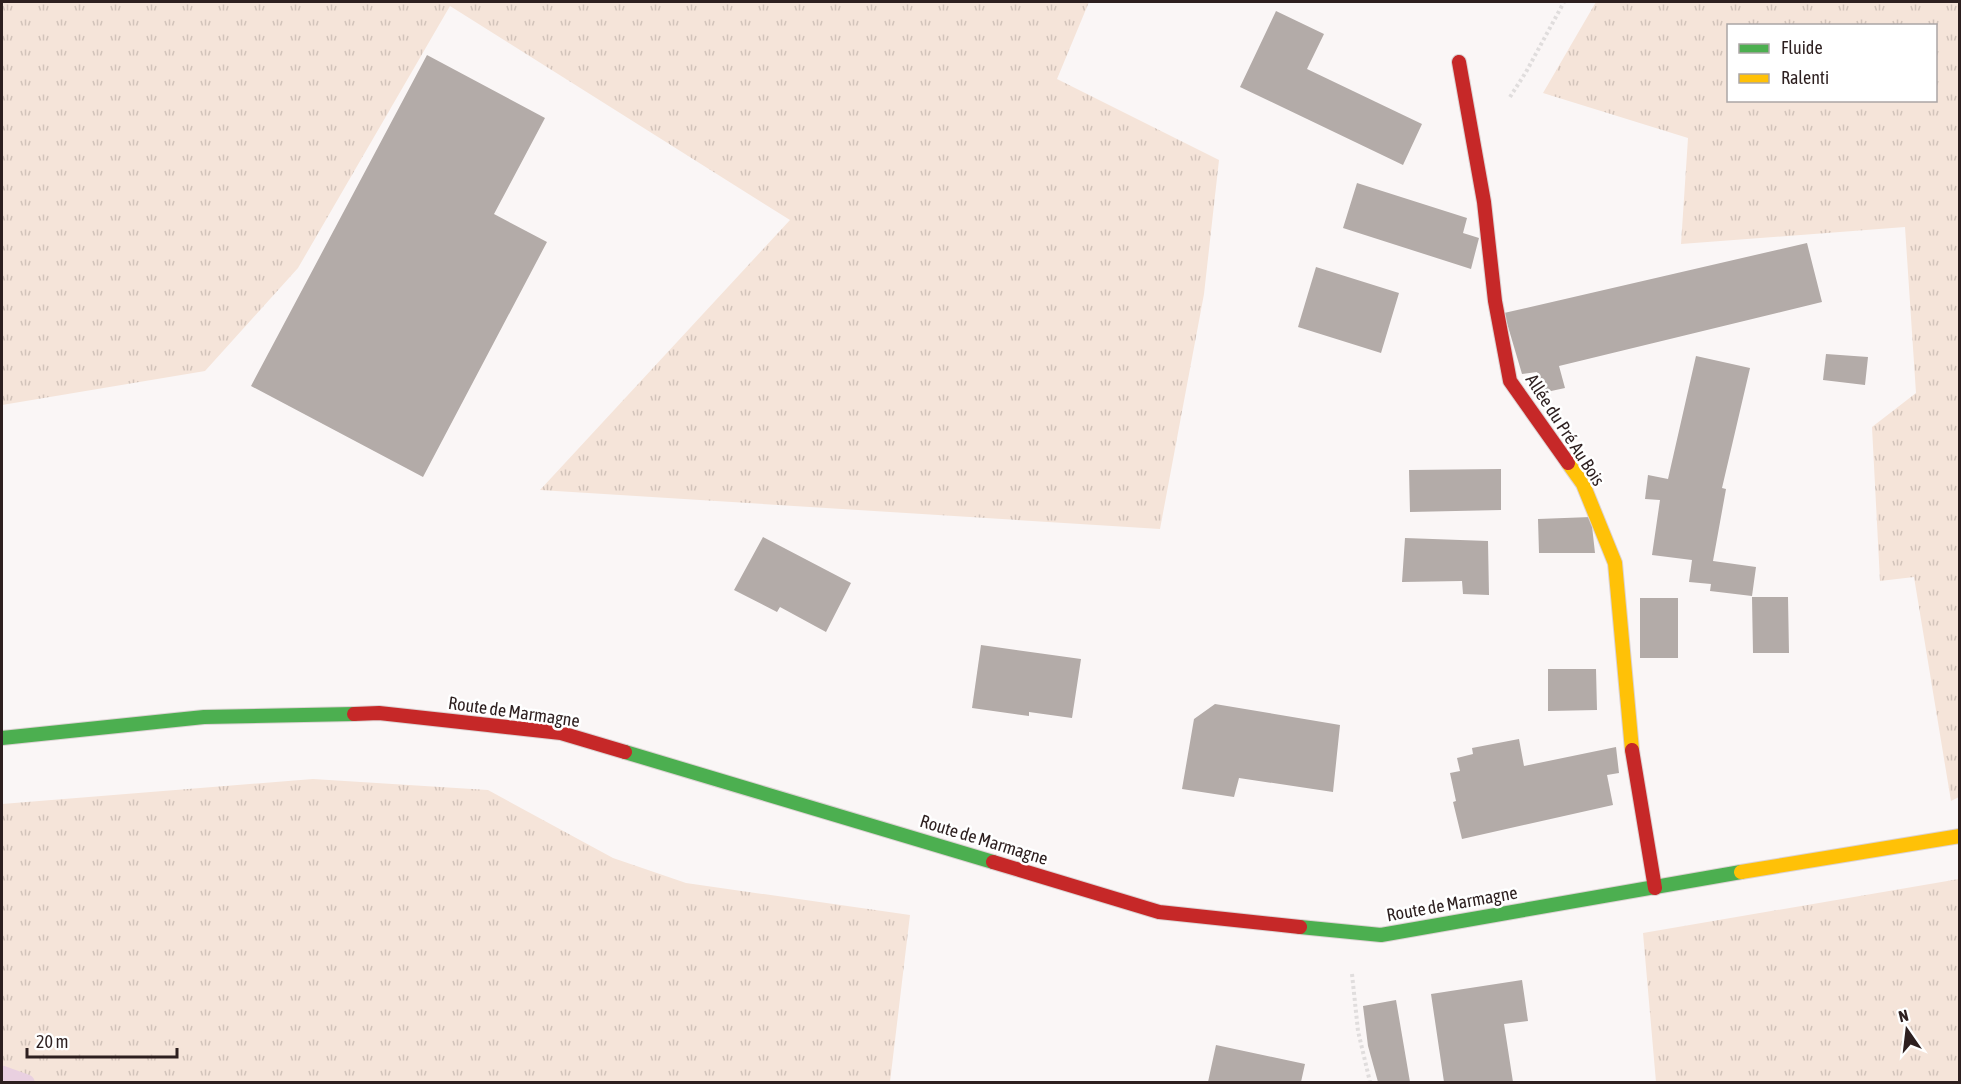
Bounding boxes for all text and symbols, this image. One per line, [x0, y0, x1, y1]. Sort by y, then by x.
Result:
legend [1727, 24, 1937, 102]
text: Fluide [1781, 37, 1823, 58]
text: Ralenti [1781, 67, 1829, 88]
street label: Allée du Pré Au Bois [1522, 370, 1609, 489]
street label: Route de Marmagne [447, 692, 581, 731]
street label: Route de Marmagne [918, 810, 1051, 869]
street label: Route de Marmagne [1385, 882, 1519, 925]
north arrow [1877, 1000, 1937, 1060]
text: N [1897, 1006, 1910, 1025]
scale bar [27, 1021, 177, 1059]
text: 20 m [36, 1031, 68, 1052]

